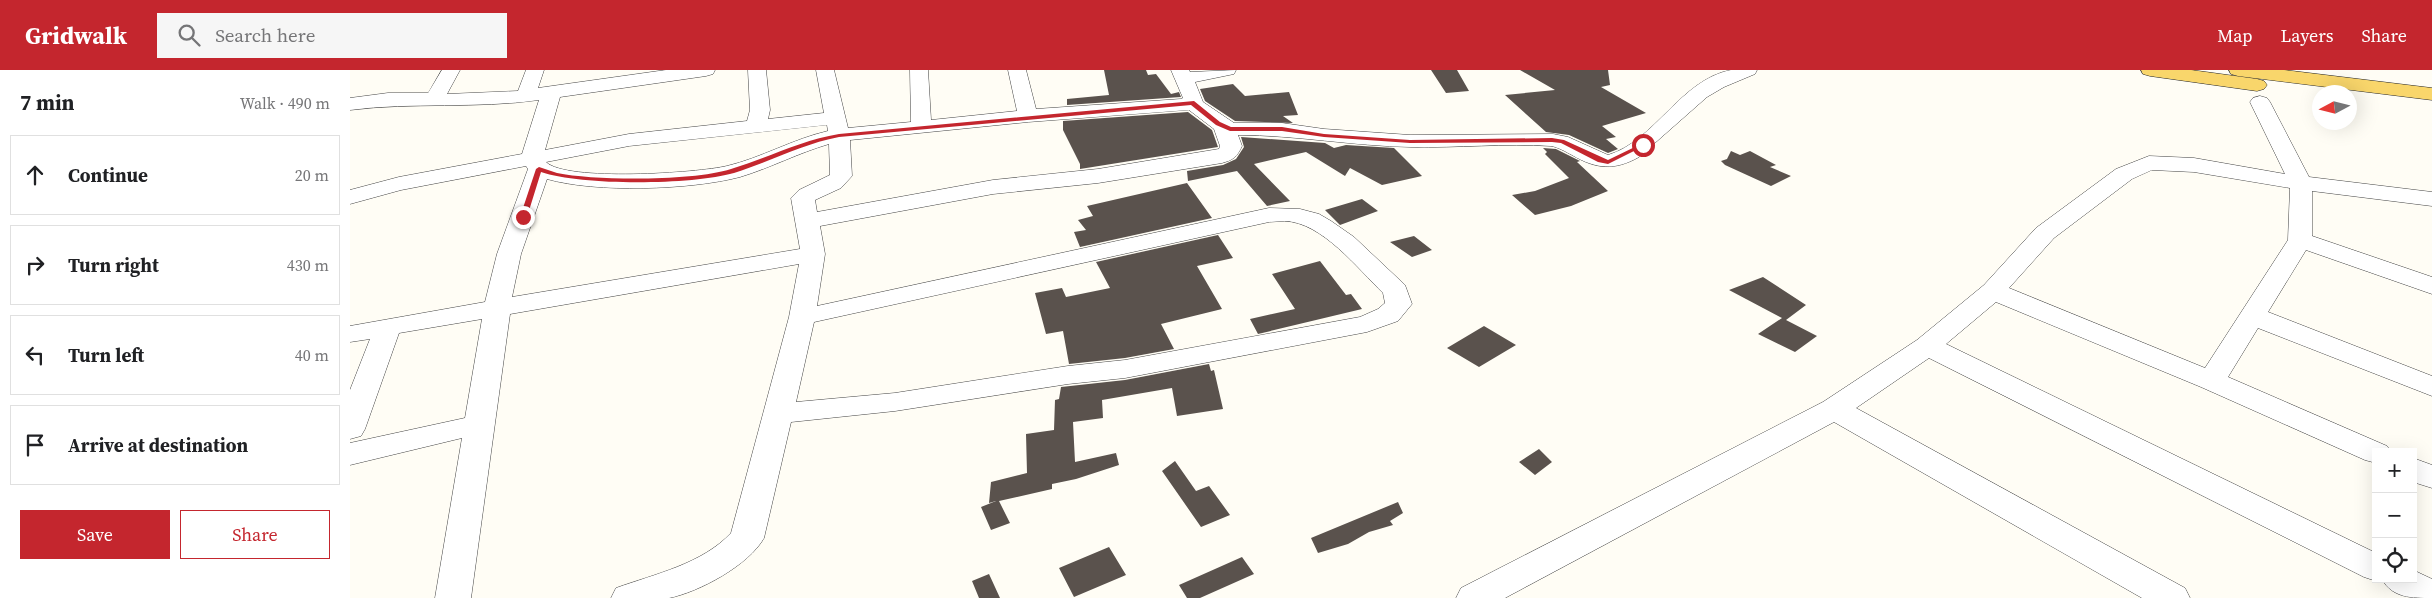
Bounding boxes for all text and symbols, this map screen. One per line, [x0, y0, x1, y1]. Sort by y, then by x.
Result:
search box [157, 13, 507, 58]
text: Gridwalk [25, 19, 127, 52]
icon: search [175, 21, 203, 49]
text: Search here [215, 22, 315, 48]
text: Map [2217, 23, 2252, 48]
text: Layers [2280, 23, 2333, 48]
text: Share [2361, 23, 2407, 48]
north arrow [2312, 85, 2357, 130]
text: 7 min [20, 88, 75, 117]
text: Walk · 490 m [240, 92, 330, 114]
route start [1632, 134, 1655, 157]
icon: ahead [21, 161, 49, 189]
text: Continue [68, 162, 148, 188]
text: 20 m [295, 164, 329, 186]
route end [512, 206, 535, 229]
icon: right [21, 251, 49, 279]
text: Turn right [68, 252, 159, 278]
text: 430 m [287, 254, 329, 276]
icon: left [21, 341, 49, 369]
text: Turn left [68, 342, 144, 368]
text: 40 m [295, 344, 329, 366]
icon: arrive [21, 431, 49, 459]
text: Arrive at destination [68, 432, 248, 458]
map controls [2372, 448, 2417, 583]
button: + [2372, 448, 2417, 493]
button: − [2372, 493, 2417, 538]
button: Save [20, 510, 170, 559]
button: Share [180, 510, 330, 559]
button: locate [2372, 538, 2417, 583]

